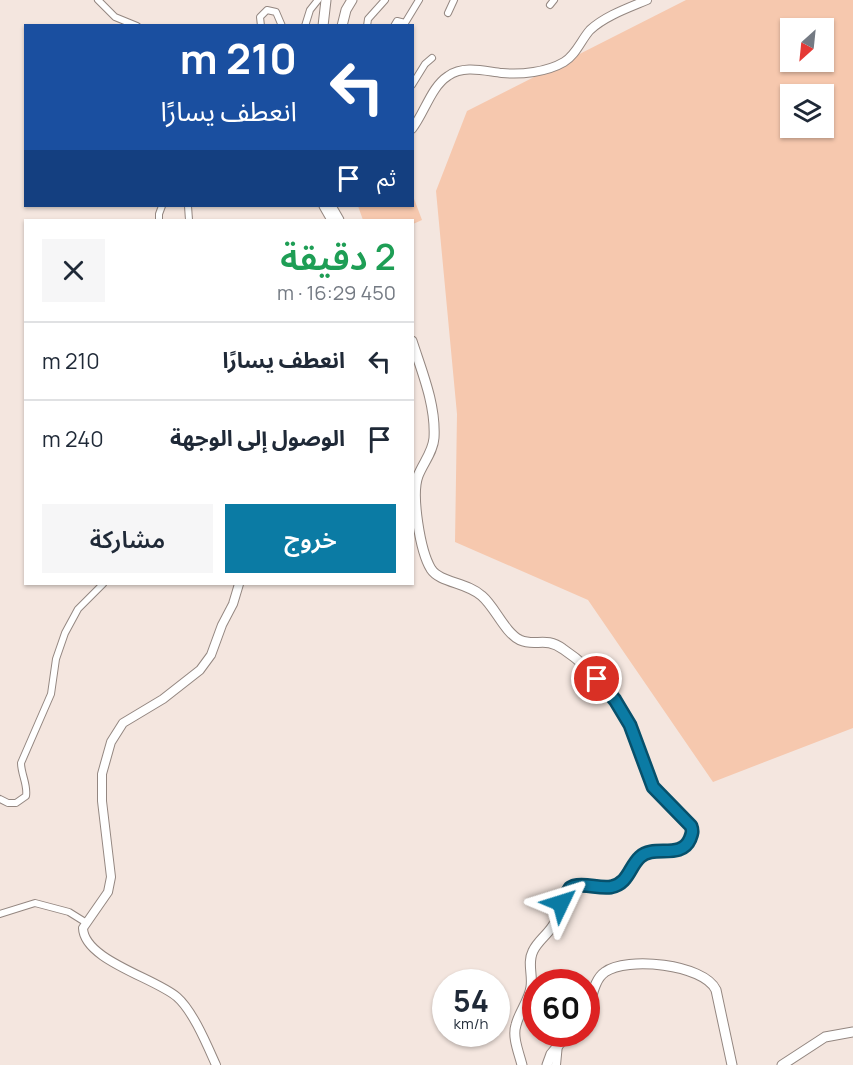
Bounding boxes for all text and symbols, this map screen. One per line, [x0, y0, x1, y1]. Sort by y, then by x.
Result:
north arrow [780, 18, 834, 72]
map controls [780, 18, 834, 138]
text: 210 m [180, 29, 297, 87]
icon: left [318, 48, 396, 126]
button: layers [780, 84, 834, 138]
text: انعطف يسارًا [160, 92, 297, 129]
icon: arrive [332, 162, 365, 195]
text: ثم [377, 163, 396, 193]
text: 2 دقيقة [280, 232, 396, 281]
button: close [42, 239, 105, 302]
text: 450 m · 16:29 [277, 279, 396, 306]
text: انعطف يسارًا [222, 345, 345, 375]
icon: left [363, 345, 396, 378]
text: 210 m [42, 346, 100, 376]
text: الوصول إلى الوجهة [170, 423, 345, 453]
icon: arrive [363, 423, 396, 456]
text: 240 m [42, 424, 104, 454]
button: مشاركة [42, 504, 213, 573]
button: خروج [225, 504, 396, 573]
pin [571, 653, 622, 704]
icon: arrive [580, 662, 613, 695]
position arrow [529, 871, 593, 935]
speed limit sign: 60 [522, 969, 600, 1047]
text: 54 [453, 980, 489, 1021]
text: km/h [454, 1013, 488, 1034]

